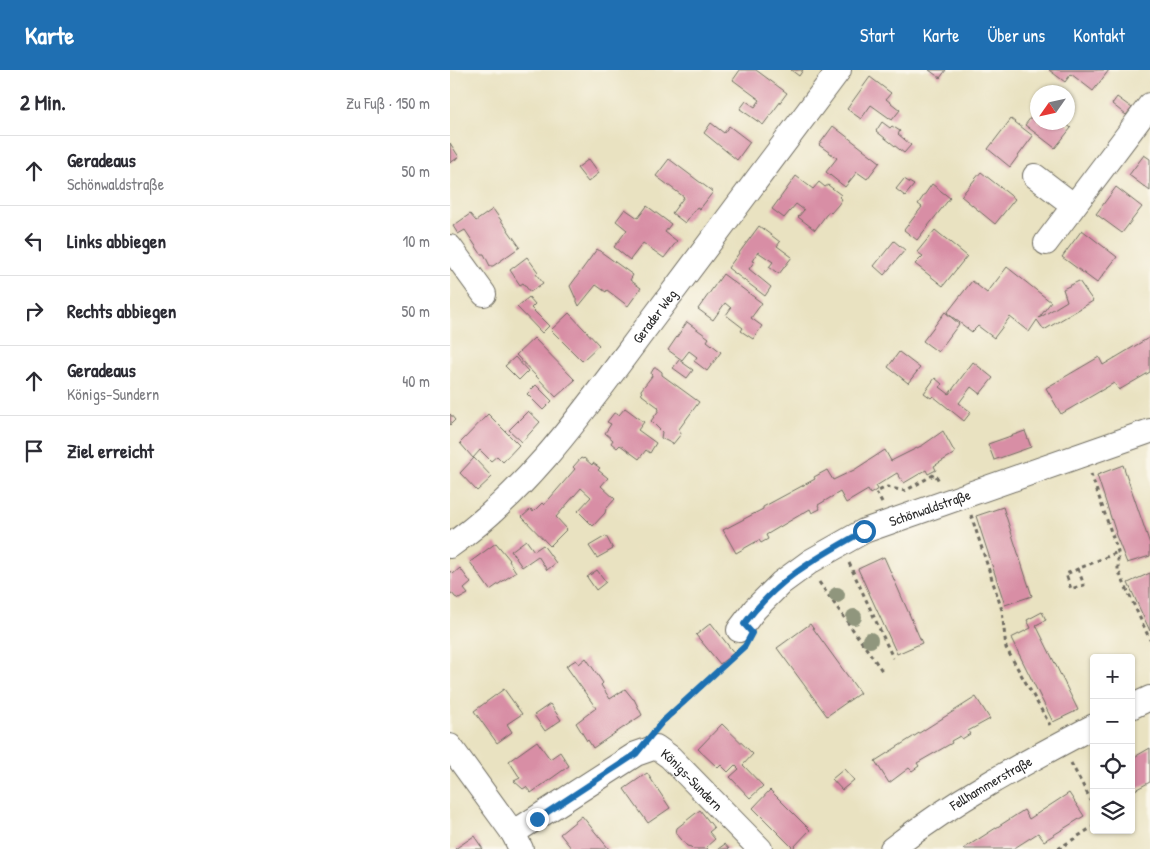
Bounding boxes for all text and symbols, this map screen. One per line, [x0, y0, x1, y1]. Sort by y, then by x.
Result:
text: Karte [25, 19, 74, 51]
text: Start [860, 23, 895, 48]
text: Karte [923, 23, 959, 48]
text: Über uns [987, 23, 1045, 48]
text: Kontakt [1073, 23, 1125, 48]
north arrow [1030, 85, 1075, 130]
text: 2 Min. [20, 88, 66, 117]
text: Zu Fuß · 150 m [346, 92, 430, 114]
text: Geradeaus [67, 147, 136, 173]
icon: ahead [20, 157, 48, 185]
text: 50 m [402, 160, 430, 182]
text: Schönwaldstraße [67, 173, 164, 195]
icon: left [20, 227, 48, 255]
text: Links abbiegen [67, 228, 166, 254]
text: 10 m [402, 230, 430, 252]
street label: Gerader Weg [628, 285, 682, 347]
icon: right [20, 297, 48, 325]
text: Rechts abbiegen [67, 298, 176, 324]
text: 50 m [402, 300, 430, 322]
text: Geradeaus [67, 357, 136, 383]
icon: ahead [20, 367, 48, 395]
text: 40 m [402, 370, 430, 392]
text: Königs-Sundern [67, 383, 159, 405]
icon: arrive [20, 437, 48, 465]
text: Ziel erreicht [67, 438, 154, 464]
street label: Schönwaldstraße [886, 484, 973, 531]
route start [853, 520, 876, 543]
map controls [1090, 654, 1135, 834]
button: + [1090, 654, 1135, 699]
button: − [1090, 699, 1135, 744]
street label: Königs-Sundern [657, 744, 727, 815]
button: locate [1090, 744, 1135, 789]
street label: Fellhammerstraße [945, 751, 1036, 815]
button: layers [1090, 789, 1135, 834]
route end [526, 808, 549, 831]

